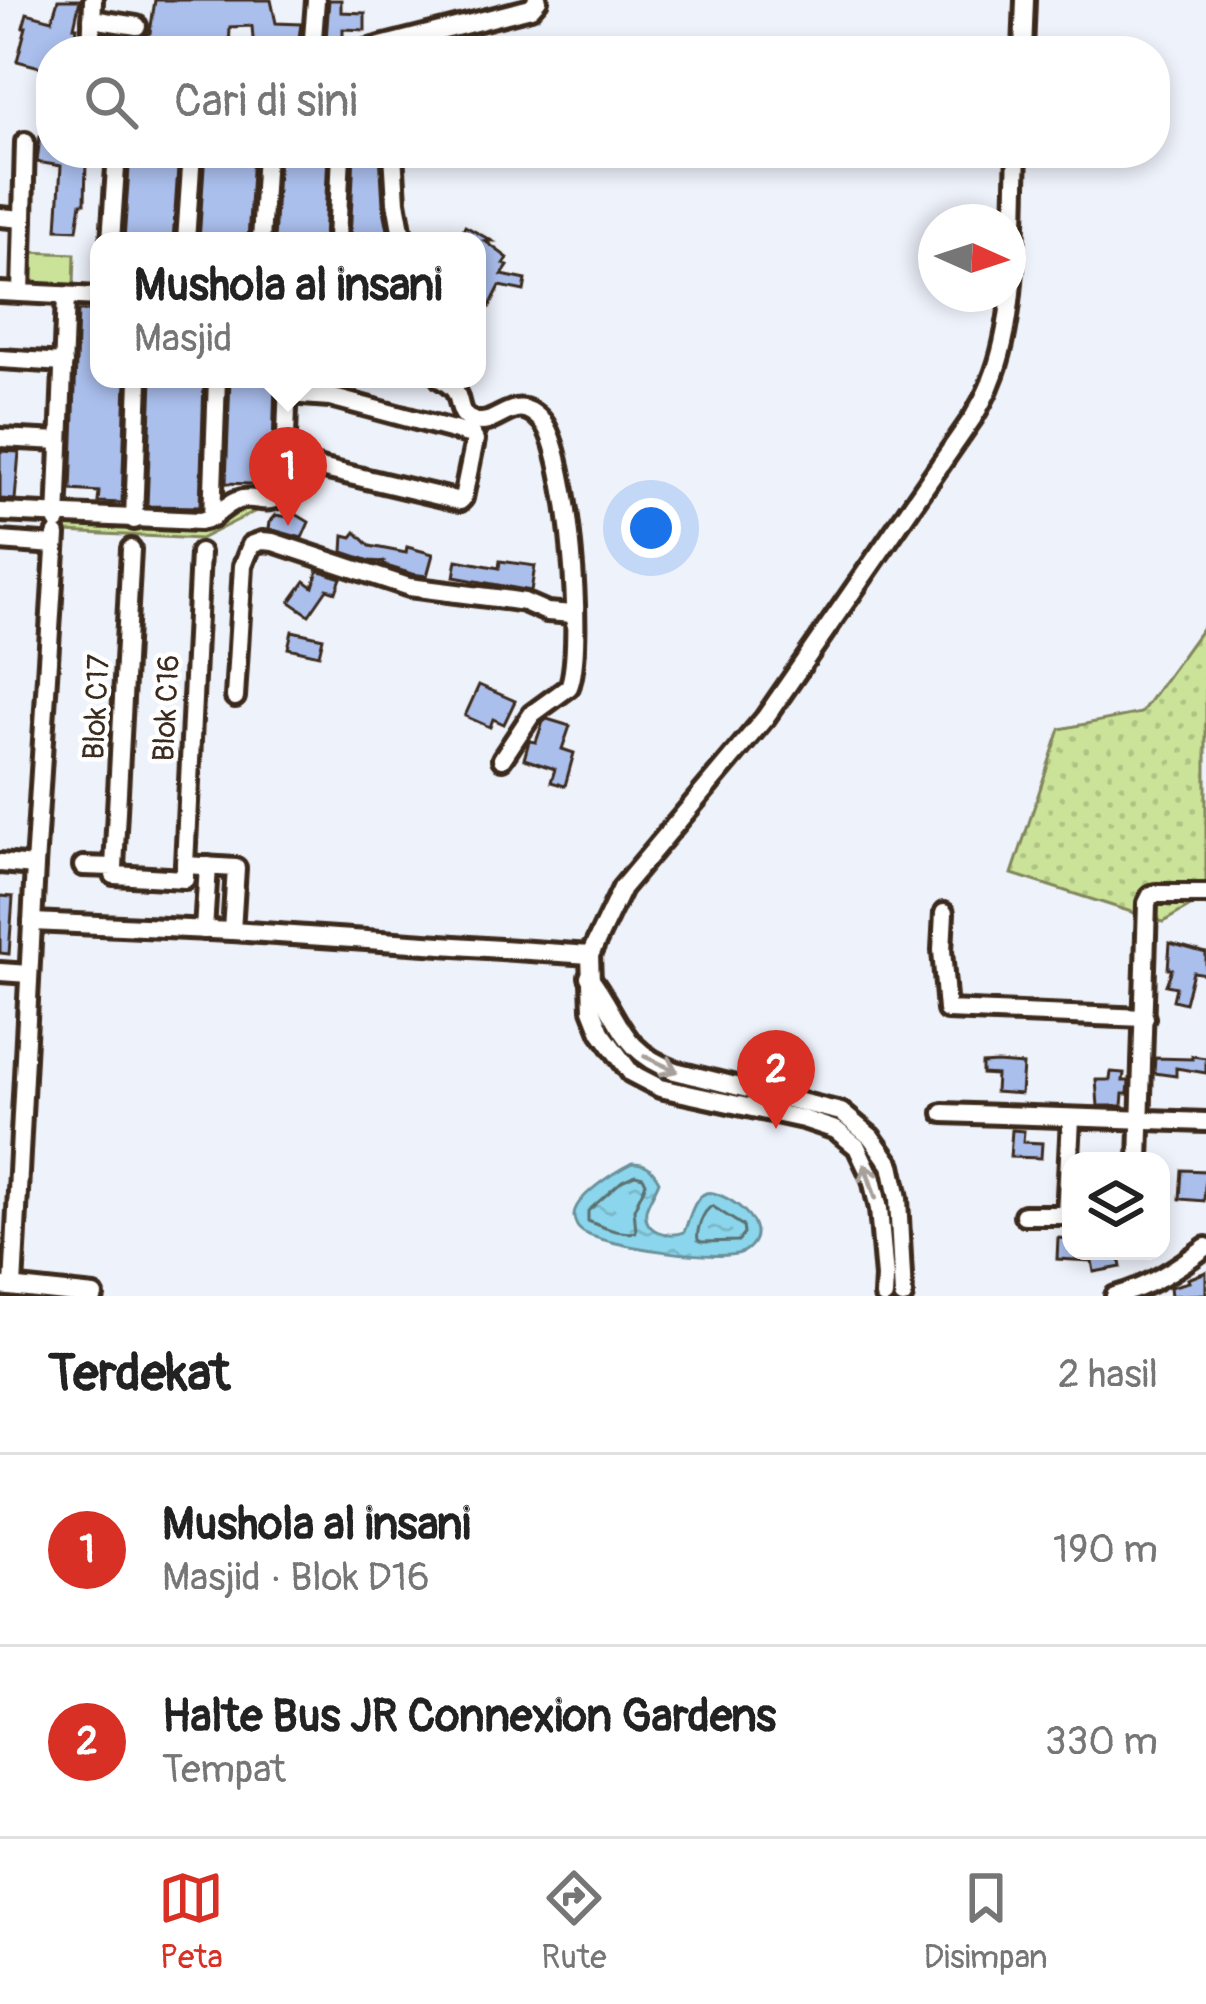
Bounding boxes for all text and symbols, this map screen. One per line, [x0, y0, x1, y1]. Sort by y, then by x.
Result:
search box [36, 36, 1170, 168]
icon: search [78, 69, 144, 135]
text: Cari di sini [174, 74, 358, 130]
north arrow [918, 204, 1026, 312]
popup [90, 232, 486, 388]
text: Mushola al insani [134, 258, 442, 314]
text: Masjid [134, 314, 232, 363]
pin: 1 [249, 427, 327, 526]
your location [621, 498, 681, 558]
street label: Blok C17 [75, 653, 118, 761]
street label: Blok C16 [145, 654, 188, 762]
pin: 2 [737, 1030, 815, 1129]
one-way arrow [643, 1054, 679, 1076]
map controls [1062, 1152, 1170, 1260]
button: layers [1062, 1152, 1170, 1260]
one-way arrow [858, 1163, 880, 1201]
text: Terdekat [48, 1342, 230, 1406]
text: 2 hasil [1058, 1350, 1158, 1399]
text: Mushola al insani [162, 1497, 471, 1553]
text: 1 [79, 1525, 95, 1574]
text: 190 m [1053, 1525, 1158, 1574]
text: Masjid · Blok D16 [162, 1553, 430, 1602]
text: Halte Bus JR Connexion Gardens [162, 1689, 776, 1745]
text: 2 [76, 1717, 98, 1766]
text: 330 m [1045, 1717, 1158, 1766]
text: Tempat [162, 1745, 286, 1794]
tab: Peta [158, 1865, 224, 1978]
tab: Rute [541, 1865, 607, 1978]
tab: Disimpan [923, 1865, 1048, 1978]

